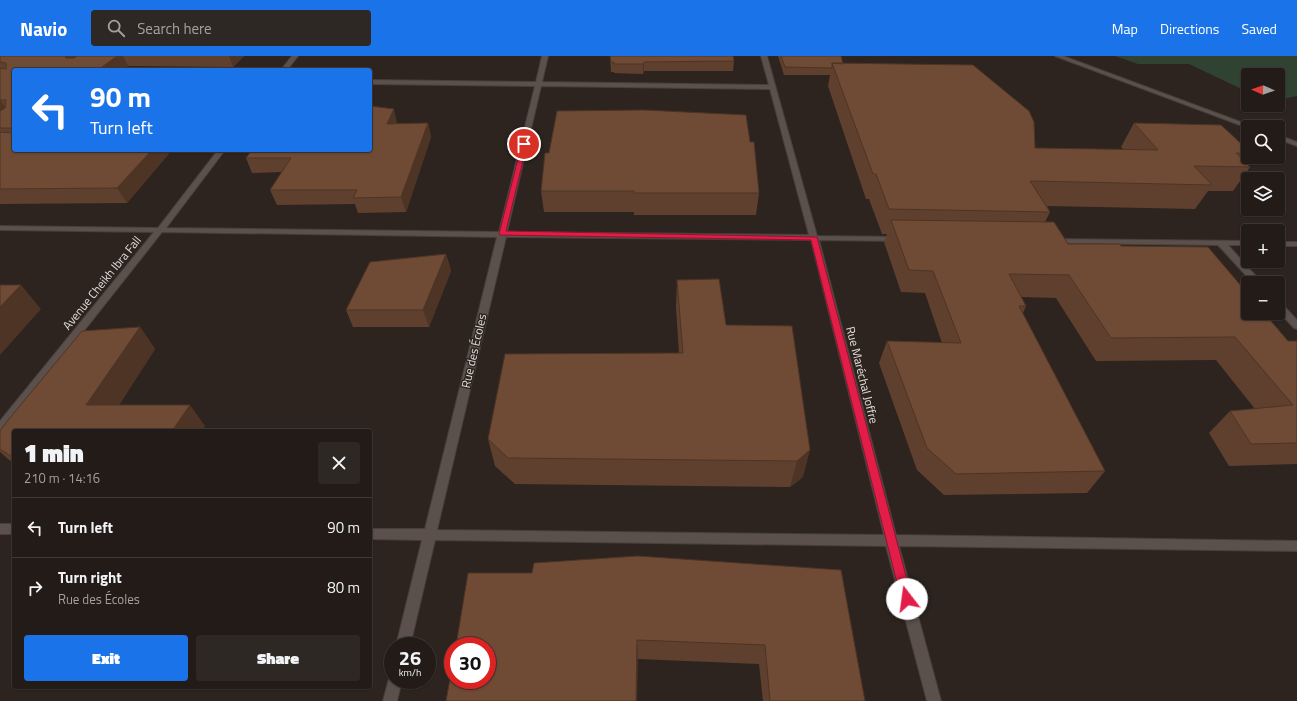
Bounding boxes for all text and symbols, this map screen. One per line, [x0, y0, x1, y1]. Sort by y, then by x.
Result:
search box [91, 10, 371, 46]
text: Navio [20, 14, 67, 43]
icon: search [105, 17, 127, 39]
text: Search here [137, 17, 212, 40]
text: Map [1112, 18, 1138, 39]
text: Directions [1160, 18, 1219, 39]
text: Saved [1241, 18, 1277, 39]
north arrow [1241, 68, 1285, 112]
map controls [1241, 68, 1285, 320]
text: 90 m [90, 75, 151, 118]
icon: left [24, 84, 76, 136]
text: Turn left [90, 114, 153, 141]
button: search [1241, 120, 1285, 164]
pin [507, 127, 541, 161]
icon: arrive [513, 133, 535, 155]
button: layers [1241, 172, 1285, 216]
button: + [1241, 224, 1285, 268]
street label: Avenue Cheikh Ibra Fall [58, 232, 146, 334]
button: − [1241, 276, 1285, 320]
street label: Rue des Écoles [456, 312, 491, 390]
street label: Rue Maréchal Joffre [841, 324, 884, 425]
text: 1 min [24, 435, 84, 471]
button: close [318, 442, 360, 484]
text: 210 m · 14:16 [24, 468, 100, 488]
text: Turn left [58, 516, 113, 539]
text: 90 m [327, 516, 360, 539]
icon: left [24, 517, 46, 539]
text: Turn right [58, 566, 122, 589]
text: 80 m [327, 576, 360, 599]
icon: right [24, 577, 46, 599]
position arrow [886, 578, 928, 620]
text: Rue des Écoles [58, 589, 140, 609]
button: Exit [24, 635, 188, 681]
button: Share [196, 635, 360, 681]
speed limit sign: 30 [444, 637, 496, 689]
text: 26 [399, 642, 421, 673]
text: km/h [399, 665, 421, 680]

